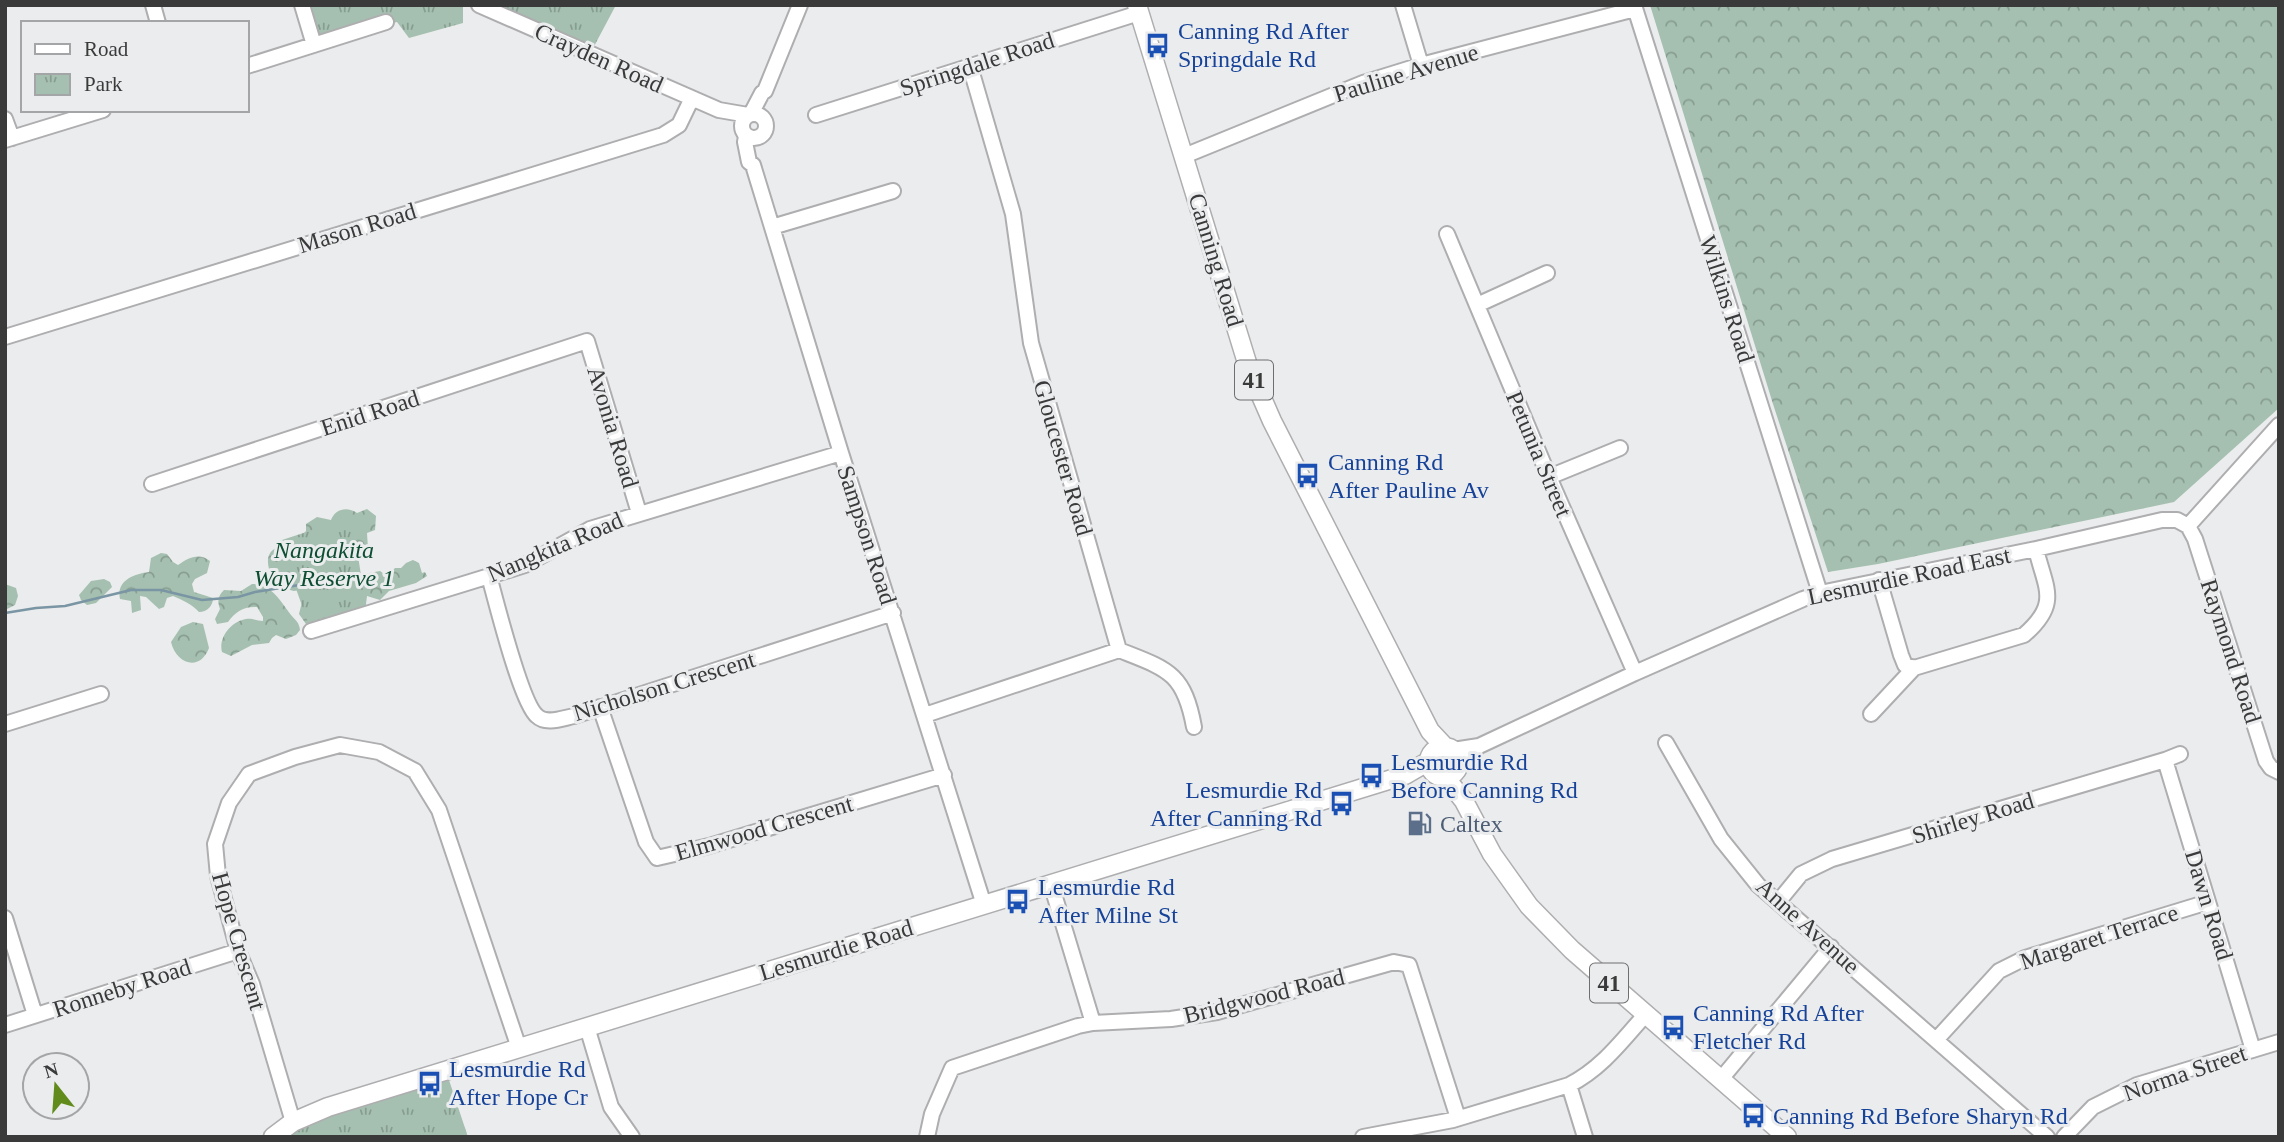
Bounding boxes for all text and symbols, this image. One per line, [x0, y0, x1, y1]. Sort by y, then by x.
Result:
street label: Crayden Road [531, 18, 667, 98]
place label: Canning Rd After Springdale Rd [1178, 18, 1349, 72]
legend [21, 21, 248, 112]
street label: Springdale Road [897, 27, 1057, 101]
bus stop icon: Canning Rd After Springdale Rd [1144, 31, 1172, 59]
text: Road [84, 37, 129, 61]
street label: Pauline Avenue [1331, 39, 1481, 107]
text: Park [84, 72, 123, 96]
street label: Canning Road [1183, 190, 1249, 330]
street label: Mason Road [295, 198, 419, 258]
street label: Wilkins Road [1694, 232, 1760, 366]
road number: 41 [1235, 360, 1273, 400]
street label: Avonia Road [582, 363, 644, 491]
street label: Gloucester Road [1028, 377, 1098, 539]
street label: Enid Road [317, 385, 423, 441]
street label: Petunia Street [1501, 387, 1577, 521]
place label: Canning Rd After Pauline Av [1328, 449, 1489, 503]
street label: Sampson Road [832, 462, 902, 608]
bus stop icon: Canning Rd After Pauline Av [1294, 462, 1322, 490]
street label: Nangkita Road [483, 507, 627, 587]
park label: Nangakita Way Reserve 1 [254, 537, 394, 591]
street label: Lesmurdie Road East [1805, 542, 2013, 610]
street label: Raymond Road [2195, 576, 2267, 726]
street label: Nicholson Crescent [570, 646, 758, 726]
place label: Lesmurdie Rd Before Canning Rd [1391, 749, 1578, 803]
bus stop icon: Lesmurdie Rd Before Canning Rd [1357, 762, 1385, 790]
place label: Lesmurdie Rd After Canning Rd [1150, 777, 1322, 831]
street label: Shirley Road [1909, 787, 2037, 849]
street label: Elmwood Crescent [672, 790, 856, 866]
bus stop icon: Lesmurdie Rd After Canning Rd [1328, 790, 1356, 818]
fuel station icon: Caltex [1406, 810, 1434, 838]
place label: Caltex [1440, 811, 1503, 837]
street label: Dawn Road [2180, 847, 2238, 963]
street label: Hope Crescent [207, 869, 271, 1013]
street label: Anne Avenue [1751, 873, 1865, 979]
place label: Lesmurdie Rd After Milne St [1038, 874, 1178, 928]
bus stop icon: Lesmurdie Rd After Milne St [1004, 887, 1032, 915]
street label: Margaret Terrace [2017, 899, 2181, 975]
street label: Lesmurdie Road [756, 914, 916, 986]
street label: Ronneby Road [50, 953, 194, 1023]
street label: Bridgwood Road [1181, 963, 1347, 1029]
road number: 41 [1590, 964, 1628, 1002]
place label: Canning Rd After Fletcher Rd [1693, 1000, 1864, 1054]
bus stop icon: Canning Rd After Fletcher Rd [1659, 1013, 1687, 1041]
street label: Norma Street [2120, 1040, 2250, 1106]
north arrow [21, 1051, 91, 1121]
place label: Lesmurdie Rd After Hope Cr [449, 1056, 588, 1110]
text: N [42, 1058, 61, 1082]
bus stop icon: Lesmurdie Rd After Hope Cr [415, 1069, 443, 1097]
bus stop icon: Canning Rd Before Sharyn Rd [1739, 1102, 1767, 1130]
place label: Canning Rd Before Sharyn Rd [1773, 1103, 2068, 1129]

